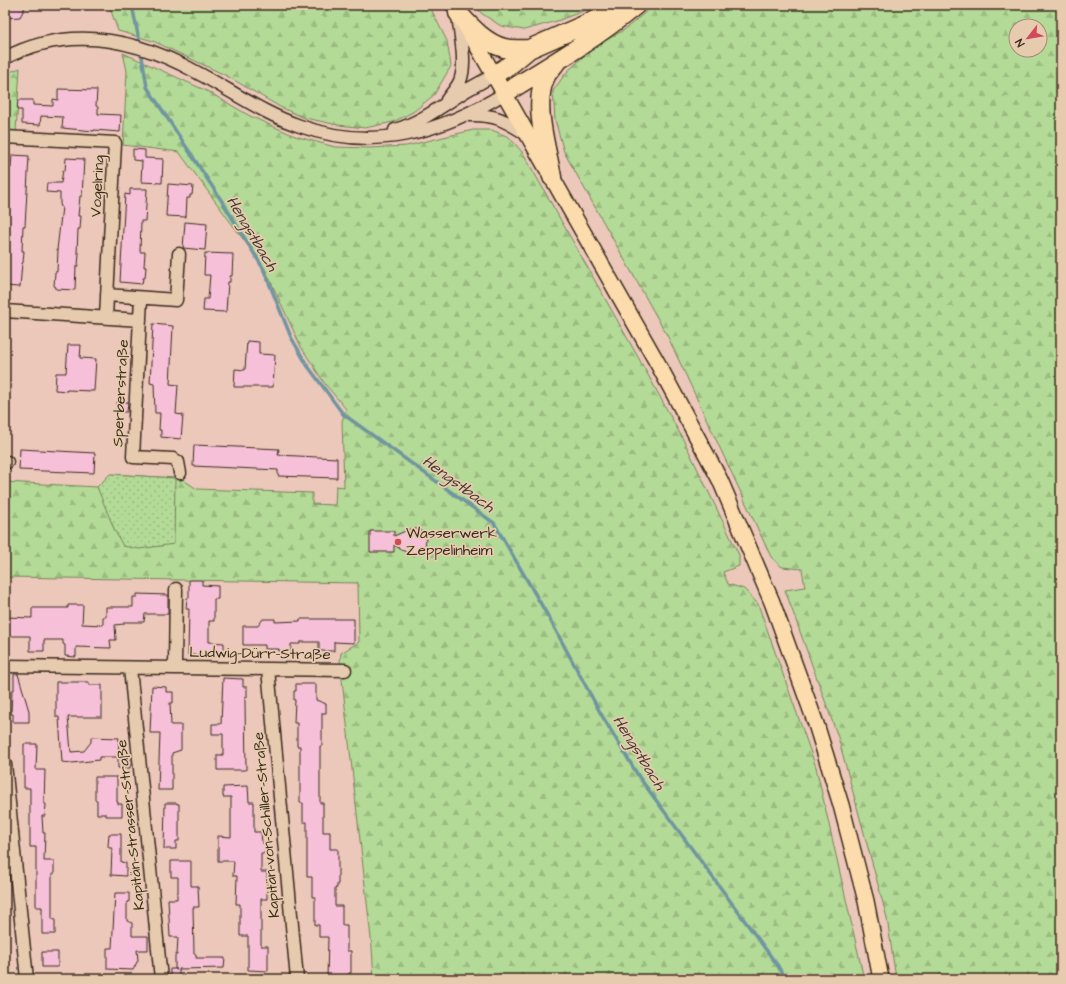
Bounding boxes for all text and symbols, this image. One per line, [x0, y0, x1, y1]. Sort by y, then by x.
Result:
north arrow [1008, 18, 1048, 58]
text: N [1012, 36, 1028, 50]
street label: Vogelring [85, 154, 111, 218]
water label: Hengstbach [220, 192, 284, 277]
street label: Sperberstraße [107, 339, 134, 447]
water label: Hengstbach [417, 450, 500, 519]
place label: Wasserwerk Zeppelinheim [406, 523, 497, 561]
marker: Wasserwerk Zeppelinheim [393, 537, 403, 547]
street label: Ludwig-Dürr-Straße [189, 642, 331, 666]
water label: Hengstbach [607, 711, 671, 796]
street label: Kapitän-von-Schiller-Straße [248, 731, 285, 919]
street label: Kapitän-Strasser-Straße [111, 739, 150, 911]

